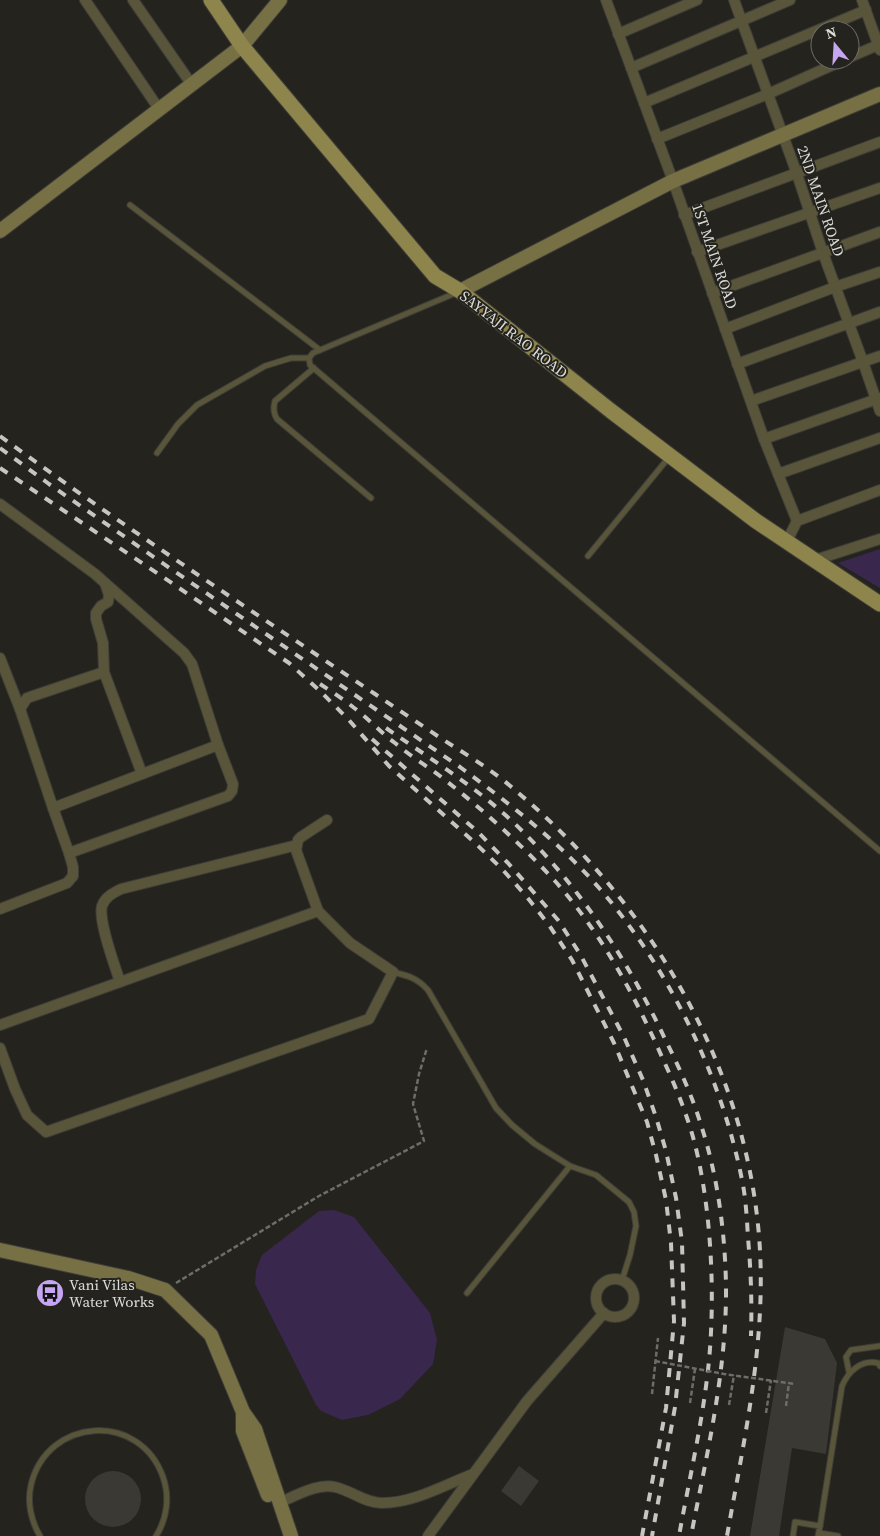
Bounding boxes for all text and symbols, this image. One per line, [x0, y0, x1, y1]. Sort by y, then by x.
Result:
north arrow [810, 20, 860, 70]
text: N [823, 22, 839, 44]
street label: 2ND MAIN ROAD [792, 143, 850, 259]
street label: 1ST MAIN ROAD [687, 200, 743, 312]
street label: SAYYAJI RAO ROAD [456, 285, 572, 383]
place label: Vani Vilas Water Works [69, 1274, 154, 1312]
bus stop icon: Vani Vilas Water Works [35, 1278, 65, 1308]

